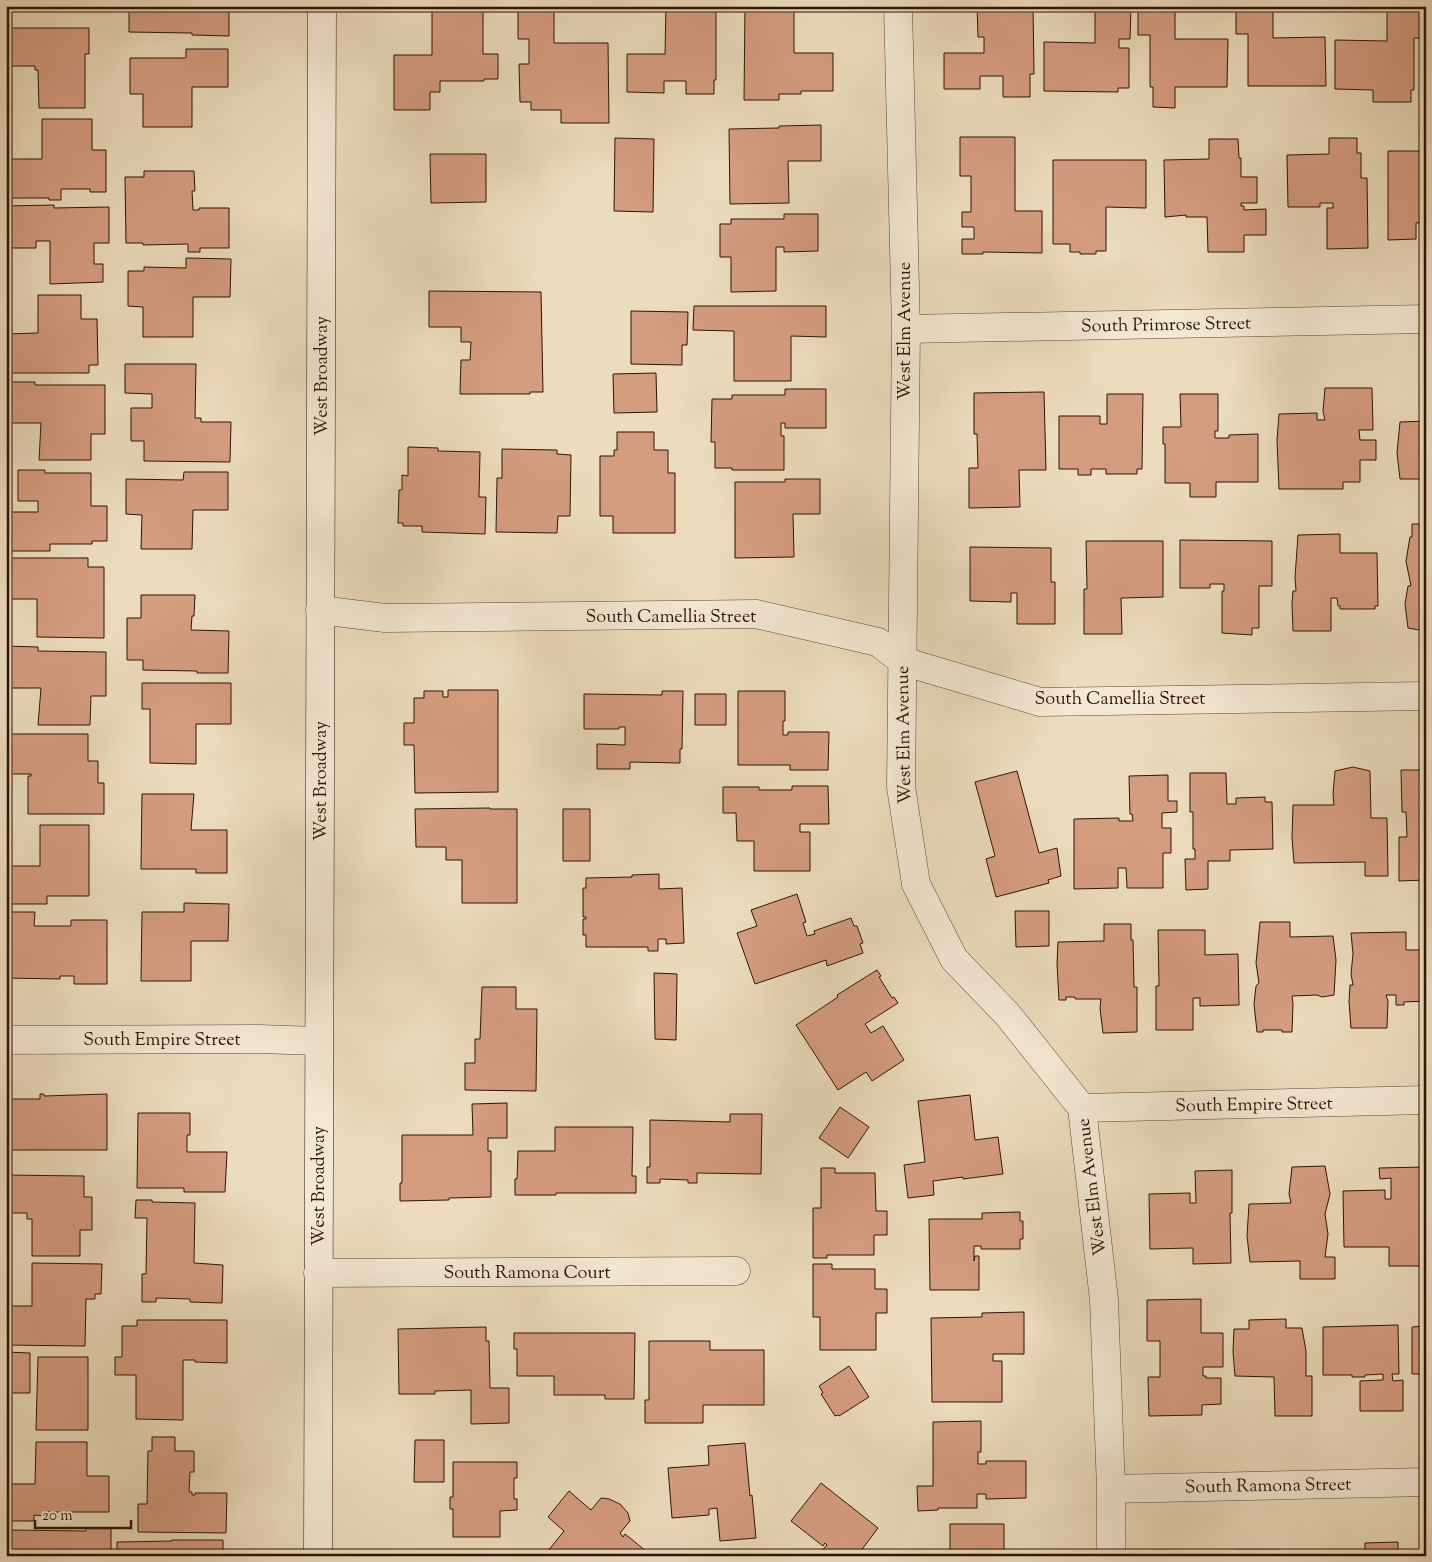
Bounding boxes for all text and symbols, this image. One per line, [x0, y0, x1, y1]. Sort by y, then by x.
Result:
street label: West Elm Avenue [893, 262, 919, 400]
street label: South Primrose Street [1081, 312, 1251, 340]
street label: West Broadway [310, 316, 336, 436]
street label: South Camellia Street [586, 605, 756, 631]
street label: West Elm Avenue [891, 666, 919, 804]
street label: South Camellia Street [1035, 687, 1205, 713]
street label: West Broadway [309, 721, 335, 841]
street label: South Empire Street [83, 1028, 241, 1054]
street label: South Empire Street [1175, 1092, 1333, 1120]
street label: West Elm Avenue [1072, 1116, 1114, 1257]
street label: West Broadway [307, 1126, 333, 1246]
street label: South Ramona Court [443, 1261, 611, 1287]
street label: South Ramona Street [1185, 1473, 1352, 1501]
scale bar [35, 1497, 131, 1529]
text: 20 m [42, 1506, 73, 1527]

